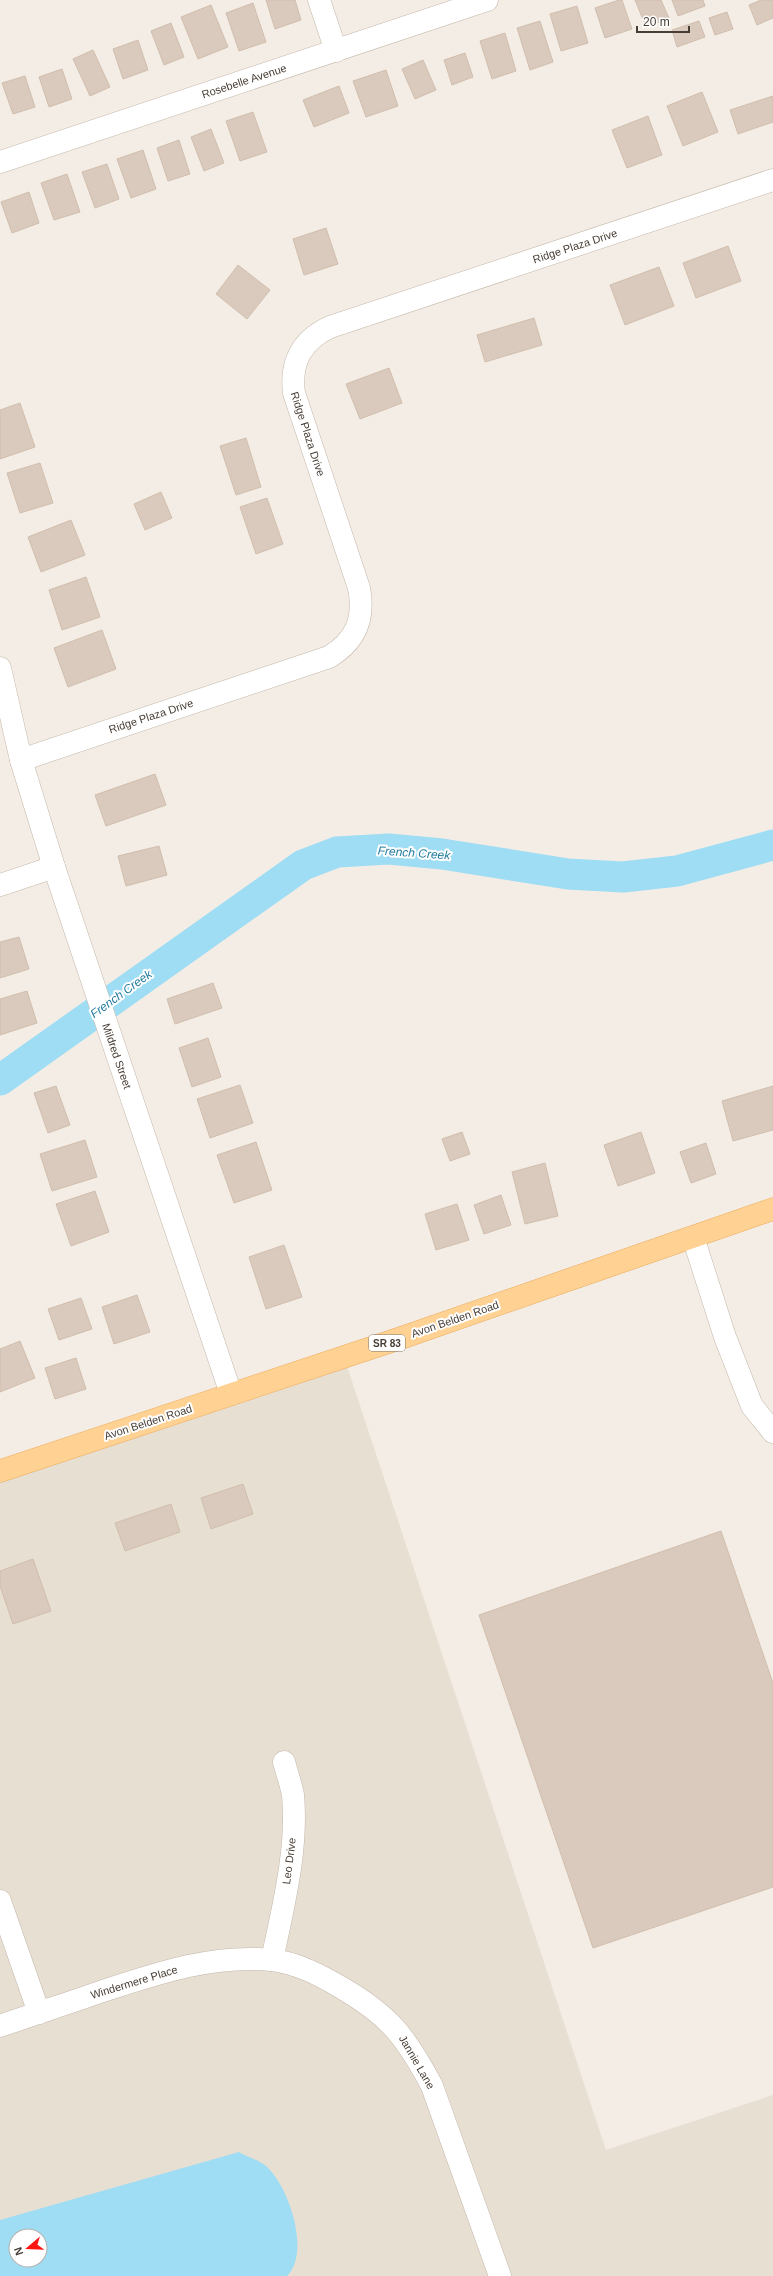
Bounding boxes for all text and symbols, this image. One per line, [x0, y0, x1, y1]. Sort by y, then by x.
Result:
scale bar [637, 8, 689, 34]
text: 20 m [643, 15, 670, 29]
street label: Rosebelle Avenue [200, 62, 288, 100]
street label: Ridge Plaza Drive [531, 227, 619, 265]
street label: Ridge Plaza Drive [289, 390, 327, 478]
street label: Ridge Plaza Drive [107, 697, 195, 735]
water label: French Creek [377, 843, 452, 863]
water label: French Creek [87, 966, 155, 1021]
street label: Mildred Street [100, 1022, 134, 1090]
street label: Avon Belden Road [410, 1298, 500, 1340]
road number: SR 83 [369, 1335, 405, 1351]
street label: Avon Belden Road [103, 1402, 193, 1442]
street label: Leo Drive [280, 1837, 298, 1885]
street label: Windermere Place [89, 1963, 179, 2001]
street label: Jannie Lane [397, 2033, 437, 2091]
north arrow [8, 2228, 48, 2268]
text: N [12, 2245, 26, 2257]

